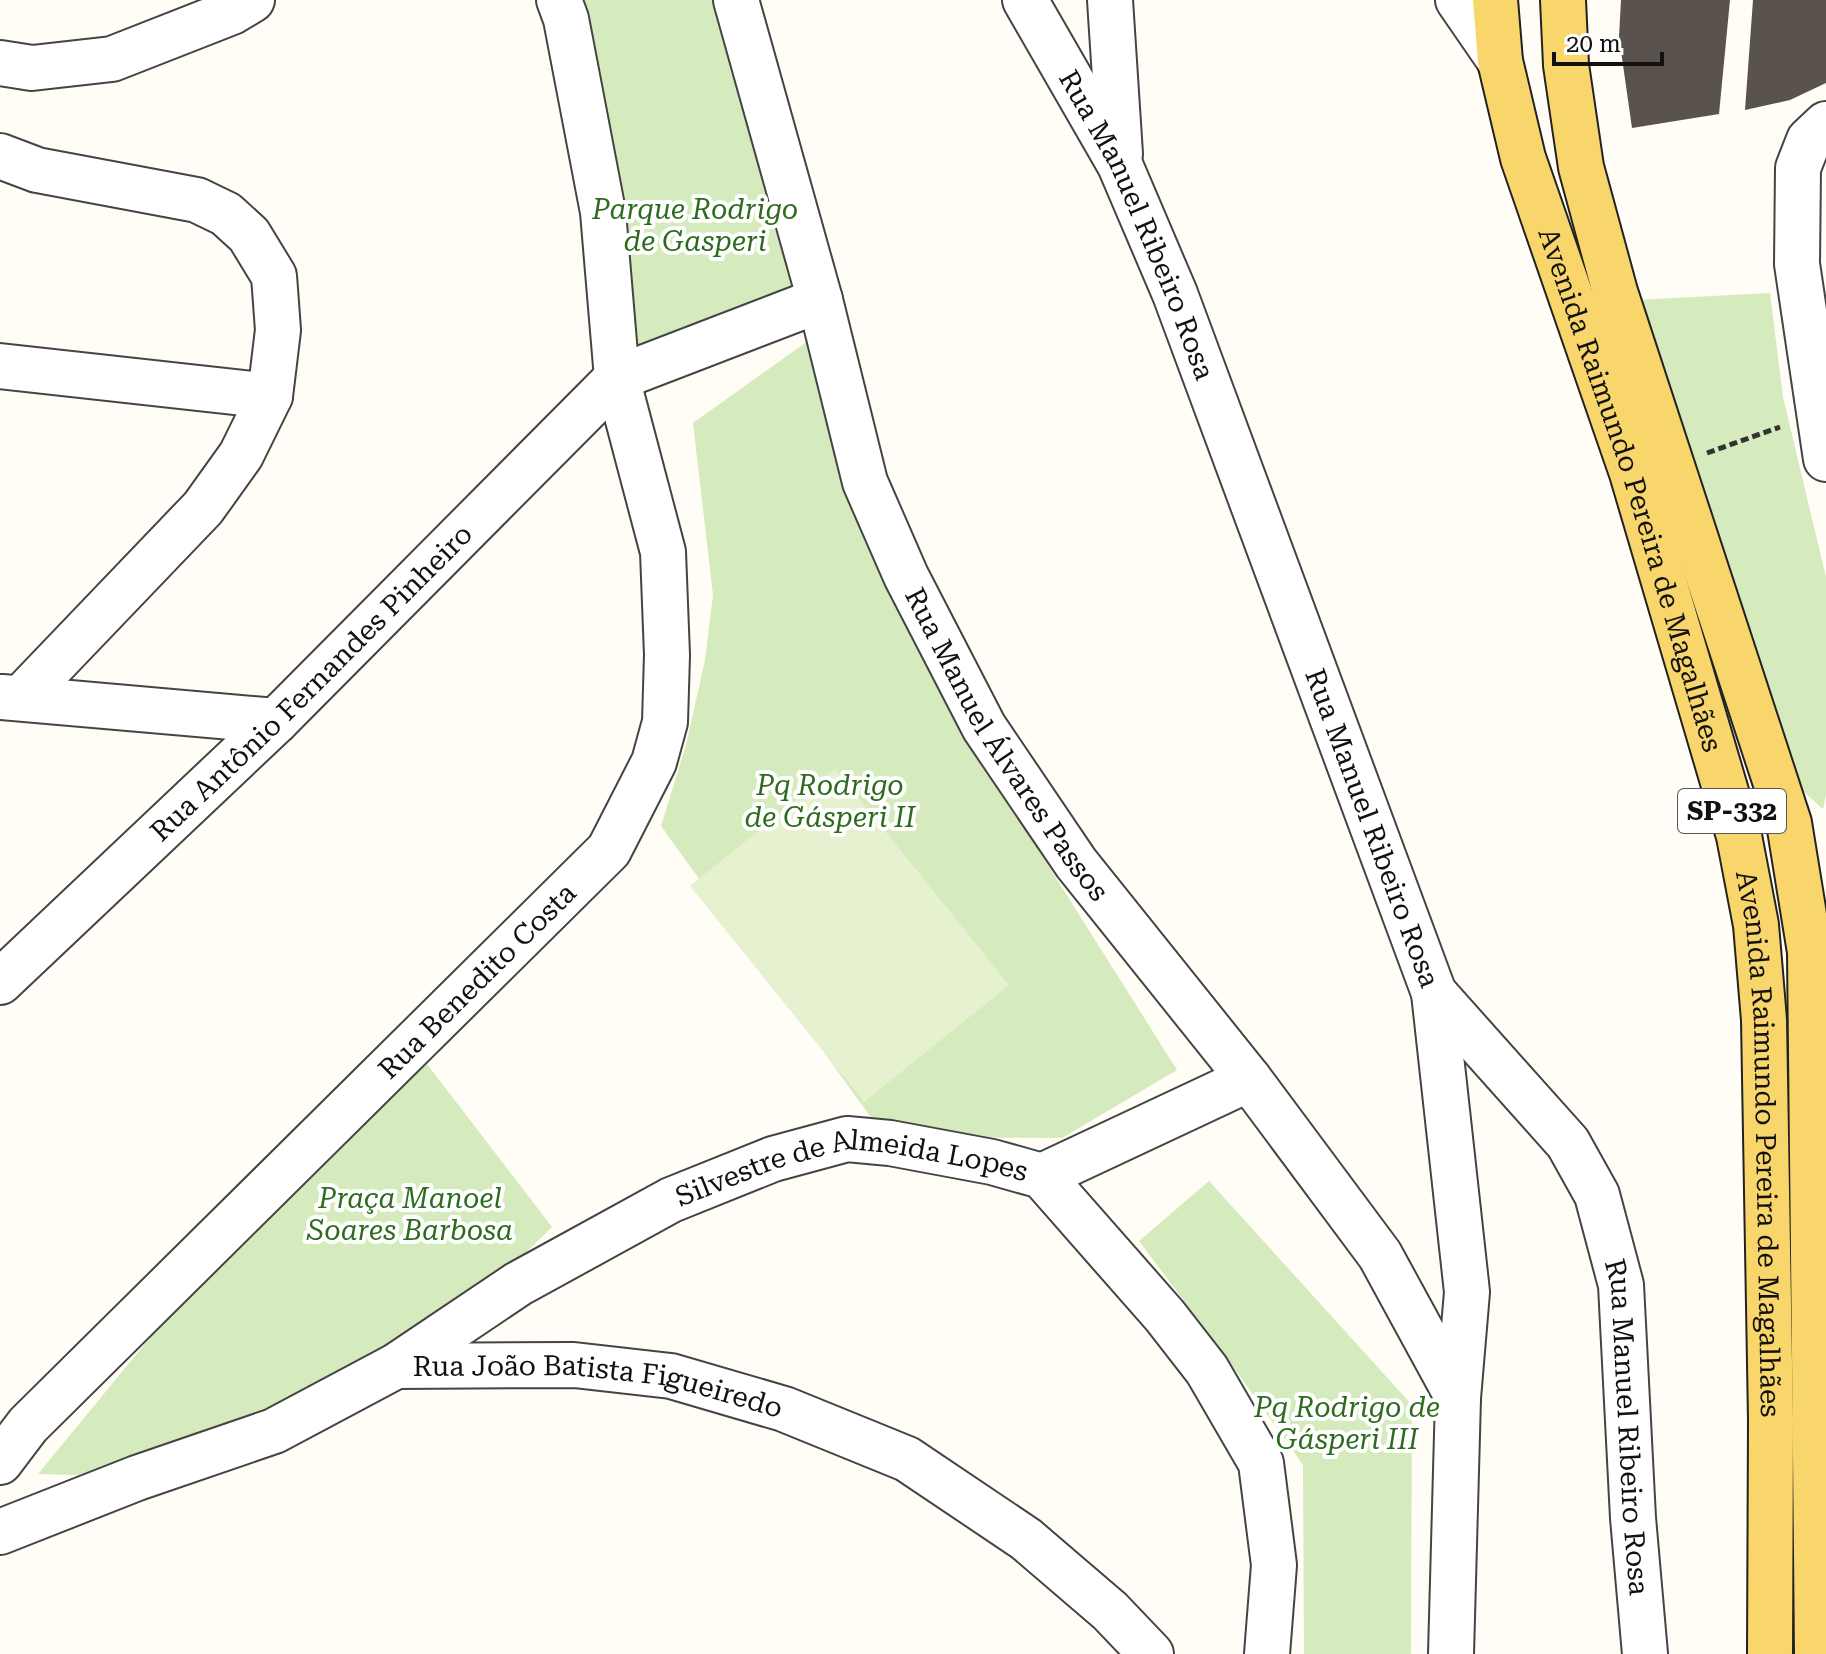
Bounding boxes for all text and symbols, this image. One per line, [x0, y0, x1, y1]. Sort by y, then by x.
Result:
scale bar [1554, 16, 1662, 66]
text: 20 m [1566, 30, 1621, 58]
street label: Rua Manuel Ribeiro Rosa [1052, 64, 1222, 384]
park label: Parque Rodrigo de Gasperi [591, 193, 798, 258]
street label: Avenida Raimundo Pereira de Magalhães [1532, 223, 1730, 756]
street label: Rua Antônio Fernandes Pinheiro [143, 517, 479, 848]
street label: Rua Manuel Álvares Passos [898, 582, 1116, 907]
street label: Rua Manuel Ribeiro Rosa [1299, 664, 1447, 992]
park label: Pq Rodrigo de Gásperi II [745, 769, 917, 834]
road number: SP-332 [1678, 789, 1786, 833]
street label: Avenida Raimundo Pereira de Magalhães [1729, 868, 1787, 1418]
street label: Rua Benedito Costa [371, 876, 582, 1085]
street label: Silvestre de Almeida Lopes [670, 1122, 1032, 1213]
park label: Praça Manoel Soares Barbosa [306, 1182, 513, 1247]
street label: Rua Manuel Ribeiro Rosa [1598, 1255, 1656, 1597]
street label: Rua João Batista Figueiredo [413, 1348, 787, 1424]
park label: Pq Rodrigo de Gásperi III [1253, 1391, 1440, 1456]

